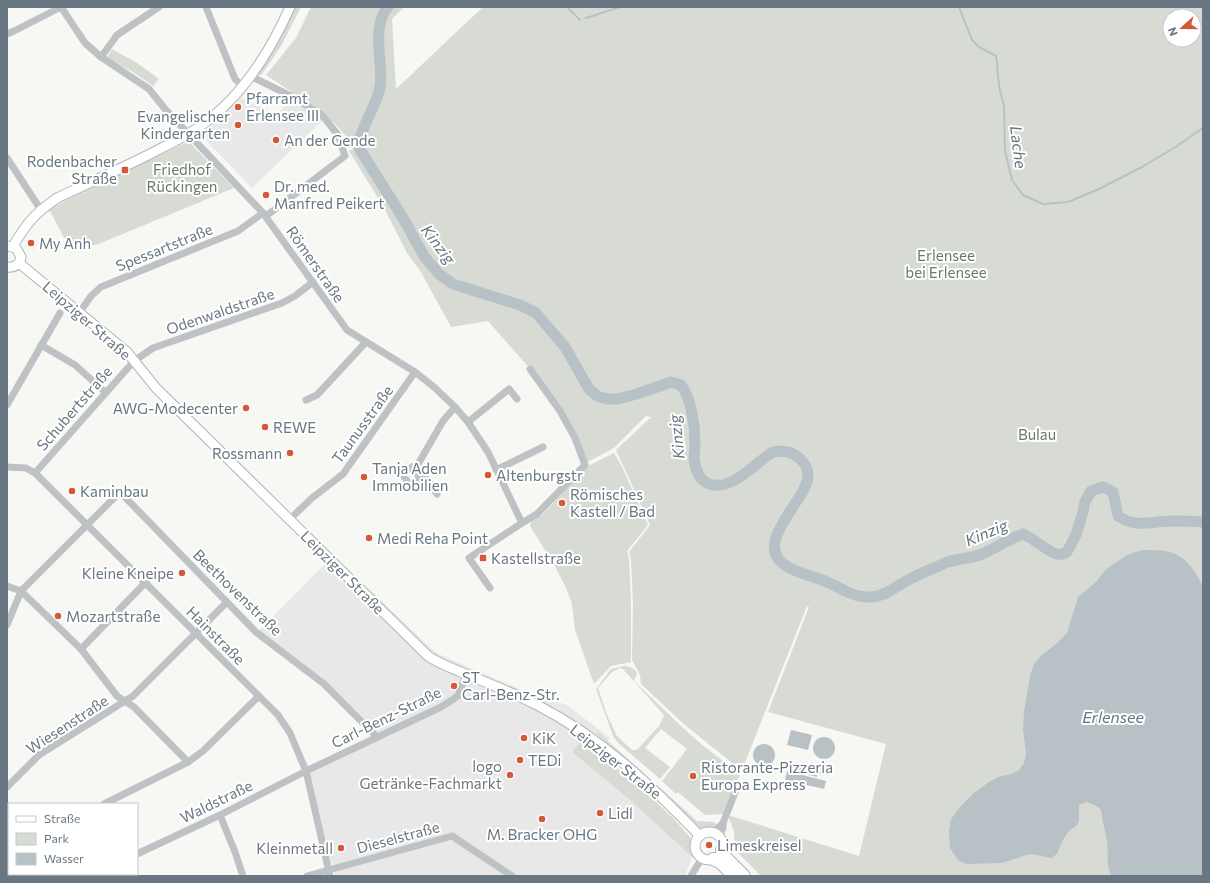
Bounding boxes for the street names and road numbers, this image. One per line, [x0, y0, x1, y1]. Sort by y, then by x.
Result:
street label: Spessartstraße [113, 219, 215, 275]
street label: Römerstraße [283, 222, 349, 306]
street label: Leipziger Straße [39, 277, 135, 363]
street label: Odenwaldstraße [164, 284, 276, 338]
street label: Schubertstraße [33, 362, 116, 454]
street label: Taunusstraße [328, 381, 396, 466]
street label: Leipziger Straße [297, 526, 389, 618]
street label: Beethovenstraße [190, 545, 286, 639]
street label: Hainstraße [183, 602, 249, 668]
street label: Carl-Benz-Straße [328, 683, 444, 751]
street label: Wiesenstraße [23, 691, 111, 757]
street label: Leipziger Straße [567, 720, 665, 802]
street label: Waldstraße [177, 776, 255, 826]
street label: Dieselstraße [355, 817, 441, 857]

